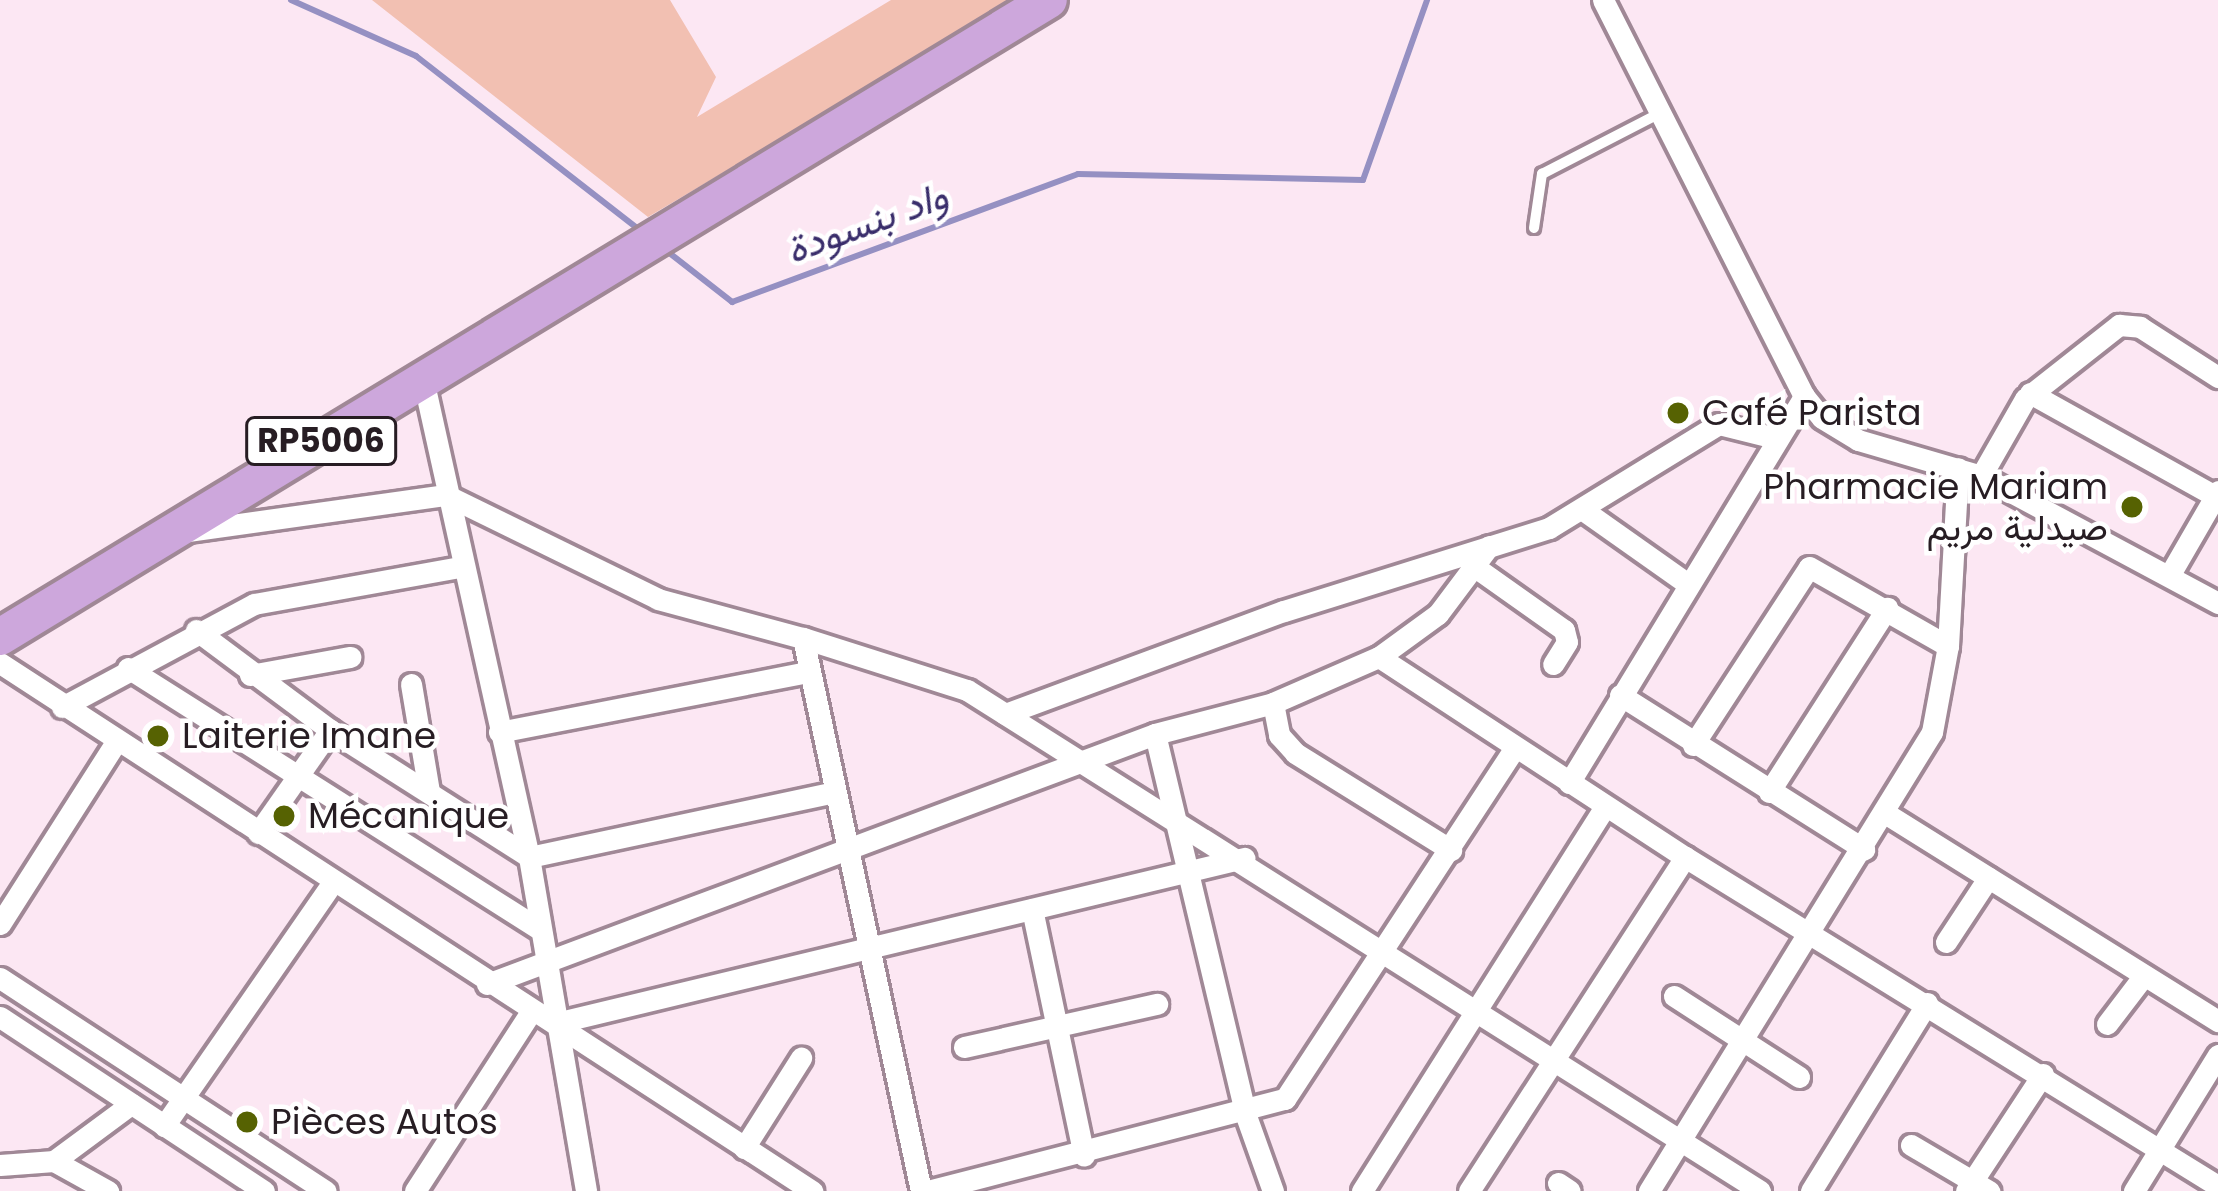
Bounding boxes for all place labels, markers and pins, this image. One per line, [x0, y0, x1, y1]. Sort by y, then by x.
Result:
place label: Café Parista [1702, 391, 1922, 435]
marker: Café Parista [1665, 400, 1691, 426]
place label: Pharmacie Mariam صيدلية مريم [1763, 464, 2108, 549]
marker: Pharmacie Mariam صيدلية مريم [2119, 494, 2145, 520]
place label: Laiterie Imane [182, 714, 436, 758]
marker: Laiterie Imane [145, 723, 171, 749]
place label: Mécanique [308, 794, 509, 838]
marker: Mécanique [271, 803, 297, 829]
place label: Pièces Autos [271, 1100, 498, 1144]
marker: Pièces Autos [234, 1109, 260, 1135]

